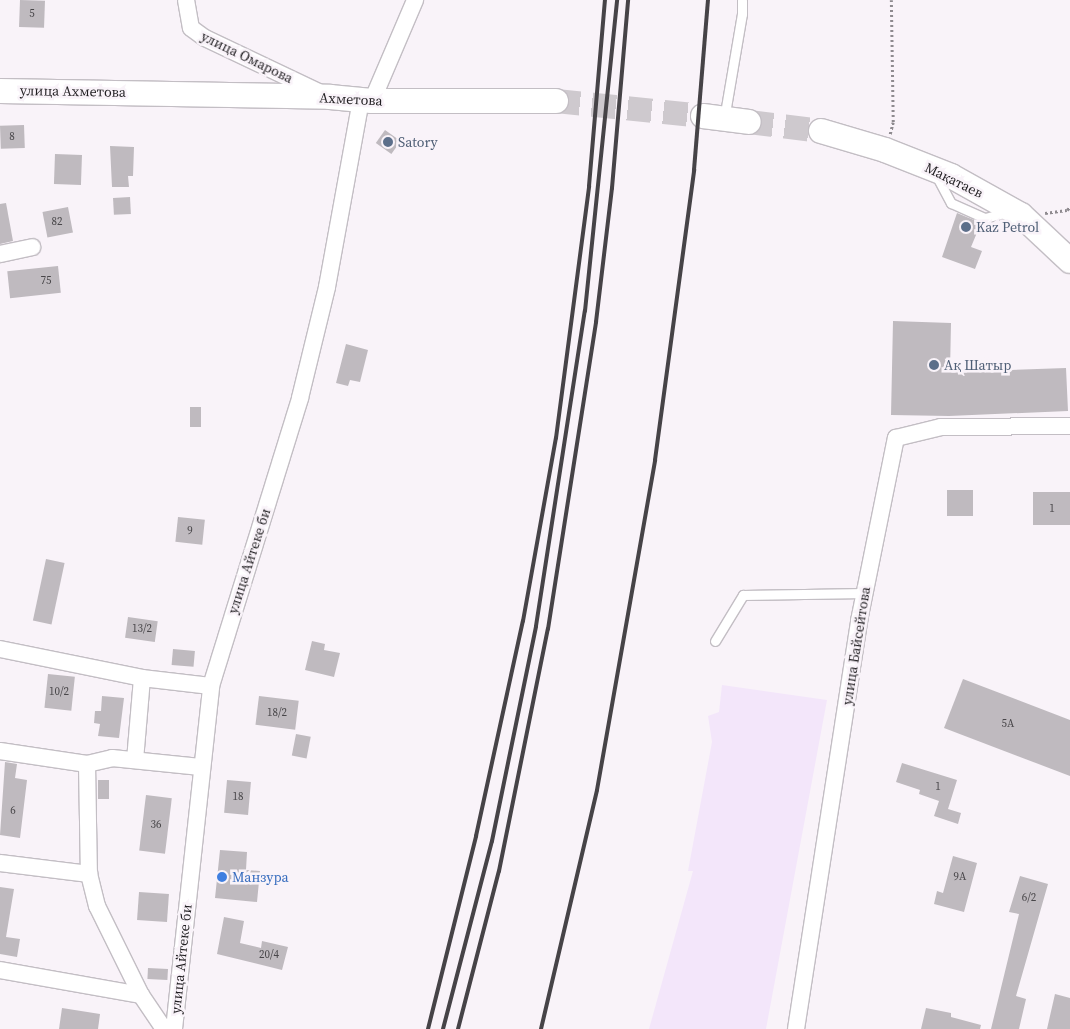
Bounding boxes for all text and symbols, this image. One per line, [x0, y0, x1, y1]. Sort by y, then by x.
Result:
house number: 5 [29, 7, 35, 21]
street label: улица Омарова [198, 28, 296, 86]
street label: улица Ахметова [20, 82, 126, 100]
street label: Ахметова [319, 89, 383, 109]
house number: 8 [9, 130, 15, 144]
place label: Satory [398, 134, 438, 150]
marker: Satory [382, 136, 394, 148]
street label: Мақатаев [922, 159, 986, 201]
house number: 82 [52, 215, 62, 229]
place label: Kaz Petrol [976, 219, 1039, 235]
marker: Kaz Petrol [960, 221, 972, 233]
house number: 75 [41, 274, 51, 288]
place label: Ақ Шатыр [944, 357, 1011, 373]
marker: Ақ Шатыр [928, 359, 940, 371]
house number: 1 [1049, 502, 1055, 516]
street label: улица Айтеке би [224, 506, 274, 616]
house number: 9 [187, 524, 193, 538]
street label: улица Байсейтова [838, 586, 874, 706]
house number: 13/2 [132, 622, 152, 636]
house number: 10/2 [49, 685, 69, 699]
house number: 18/2 [267, 706, 287, 720]
house number: 5А [1002, 717, 1014, 731]
house number: 1 [935, 780, 941, 794]
house number: 18 [233, 790, 243, 804]
house number: 6 [10, 804, 16, 818]
house number: 36 [151, 818, 161, 832]
place label: Манзура [232, 869, 289, 885]
house number: 9А [954, 870, 966, 884]
marker: Манзура [216, 871, 228, 883]
house number: 6/2 [1022, 891, 1036, 905]
street label: улица Айтеке би [167, 903, 195, 1015]
house number: 20/4 [259, 948, 279, 962]

